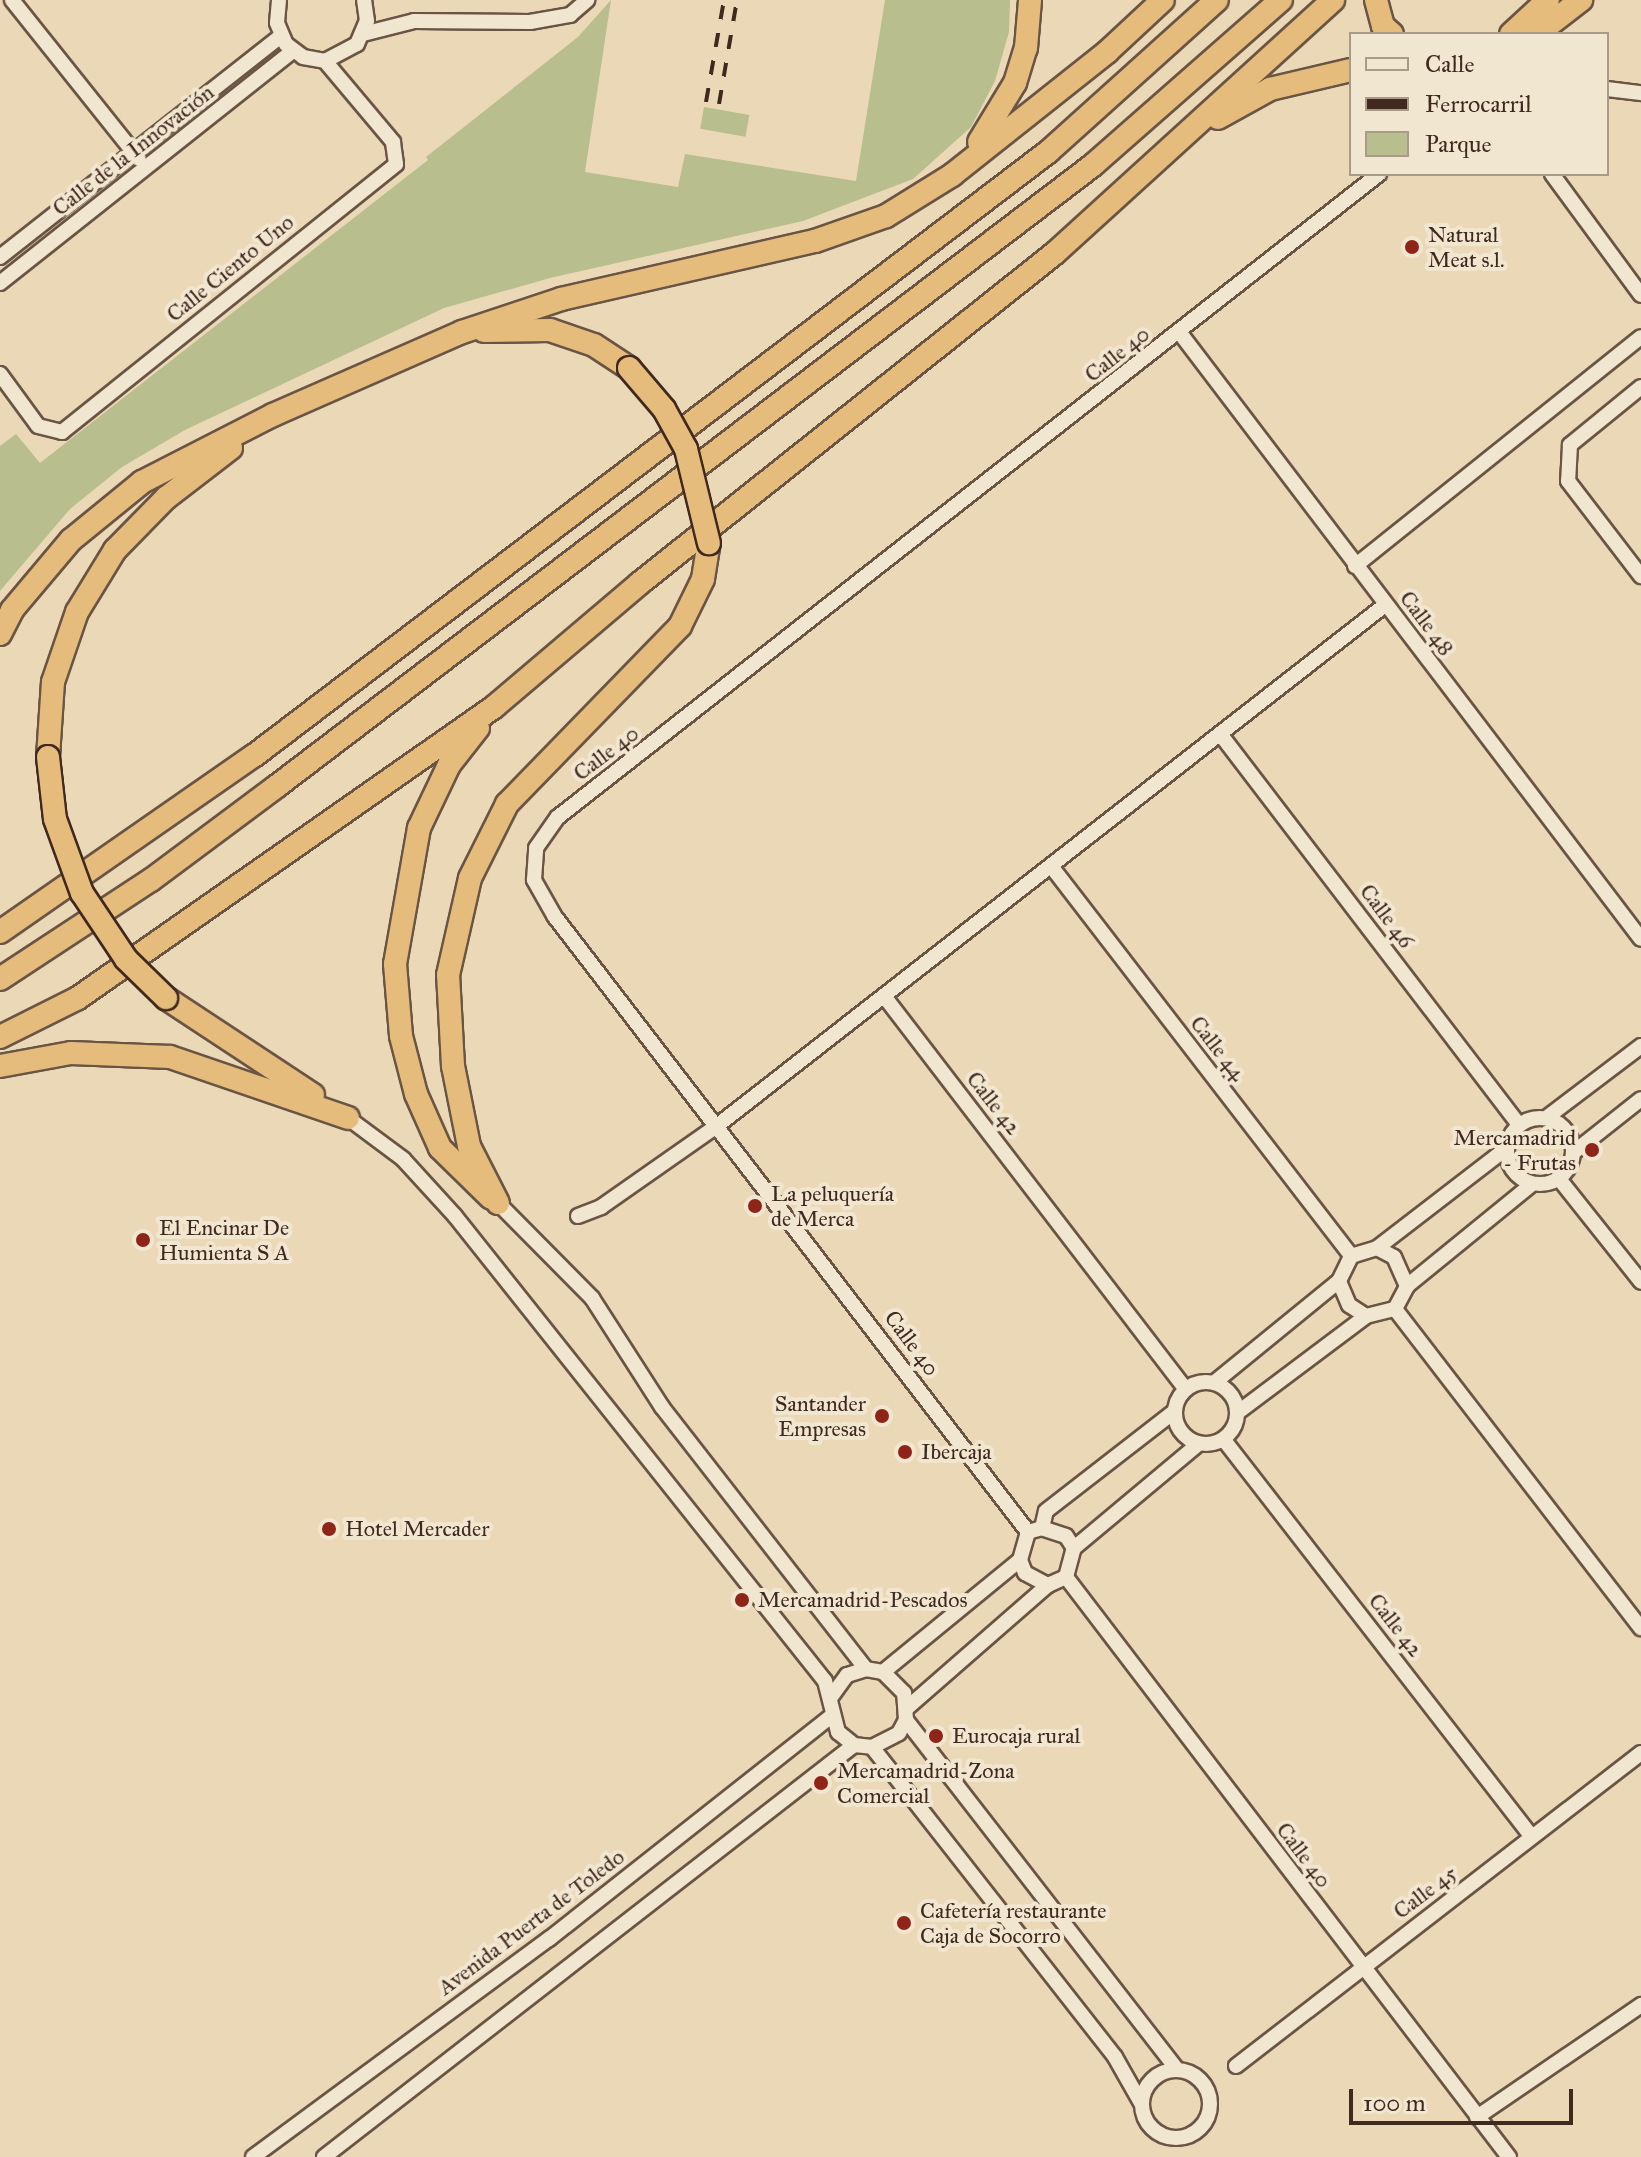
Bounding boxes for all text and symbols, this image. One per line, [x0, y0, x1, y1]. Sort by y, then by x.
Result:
legend [1349, 32, 1609, 176]
text: Calle [1425, 49, 1474, 79]
street label: Calle de la Innovación [47, 79, 219, 221]
text: Ferrocarril [1425, 89, 1532, 119]
text: Parque [1425, 129, 1492, 159]
street label: Calle Ciento Uno [161, 209, 299, 327]
place label: Natural Meat s.l. [1428, 221, 1505, 272]
marker: Natural Meat s.l. [1403, 238, 1421, 256]
street label: Calle 40 [1079, 320, 1155, 388]
street label: Calle 48 [1394, 586, 1460, 660]
street label: Calle 40 [568, 720, 644, 786]
street label: Calle 46 [1354, 879, 1420, 953]
street label: Calle 44 [1185, 1011, 1251, 1085]
street label: Calle 42 [961, 1066, 1027, 1140]
place label: Mercamadrid - Frutas [1454, 1124, 1576, 1176]
marker: Mercamadrid - Frutas [1583, 1141, 1601, 1159]
place label: La peluquería de Merca [771, 1180, 894, 1232]
marker: La peluquería de Merca [746, 1197, 764, 1215]
place label: El Encinar De Humienta S A [159, 1214, 289, 1266]
marker: El Encinar De Humienta S A [134, 1231, 152, 1249]
street label: Calle 40 [879, 1305, 945, 1381]
place label: Santander Empresas [775, 1390, 866, 1442]
marker: Santander Empresas [873, 1407, 891, 1425]
place label: Ibercaja [921, 1439, 992, 1465]
marker: Ibercaja [896, 1443, 914, 1461]
place label: Hotel Mercader [345, 1516, 489, 1542]
marker: Hotel Mercader [320, 1520, 338, 1538]
place label: Mercamadrid-Pescados [758, 1587, 968, 1613]
street label: Calle 42 [1363, 1588, 1429, 1662]
marker: Mercamadrid-Pescados [733, 1591, 751, 1609]
place label: Eurocaja rural [952, 1723, 1080, 1749]
marker: Eurocaja rural [927, 1727, 945, 1745]
place label: Mercamadrid-Zona Comercial [837, 1757, 1015, 1808]
marker: Mercamadrid-Zona Comercial [812, 1774, 830, 1792]
street label: Calle 40 [1271, 1817, 1337, 1893]
street label: Avenida Puerta de Toledo [433, 1843, 629, 2001]
street label: Calle 45 [1388, 1860, 1462, 1924]
place label: Cafetería restaurante Caja de Socorro [920, 1897, 1106, 1948]
marker: Cafetería restaurante Caja de Socorro [895, 1914, 913, 1932]
scale bar [1353, 2073, 1577, 2123]
text: 100 m [1363, 2088, 1426, 2118]

